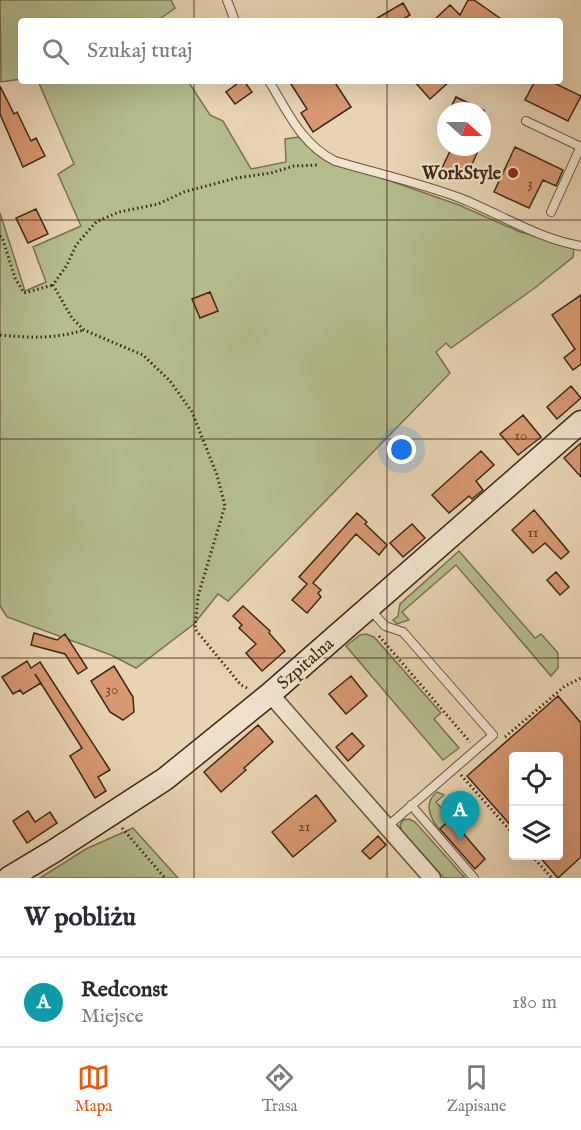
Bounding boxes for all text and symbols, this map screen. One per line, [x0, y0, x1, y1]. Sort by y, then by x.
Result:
search box [18, 18, 563, 84]
icon: search [39, 35, 72, 68]
text: Szukaj tutaj [87, 37, 192, 65]
north arrow [437, 102, 491, 156]
place label: WorkStyle [421, 163, 502, 186]
marker: WorkStyle [506, 166, 520, 180]
house number: 3 [527, 174, 533, 193]
house number: 10 [515, 426, 527, 445]
your location [387, 435, 416, 464]
house number: 11 [527, 523, 539, 542]
street label: Szpitalna [273, 633, 339, 695]
house number: 30 [106, 680, 118, 699]
map controls [509, 752, 563, 860]
button: locate [509, 752, 563, 806]
pin: A [440, 792, 480, 841]
button: layers [509, 806, 563, 860]
house number: 21 [298, 817, 310, 836]
text: W pobliżu [24, 901, 136, 934]
text: Redconst [81, 976, 168, 1004]
text: A [37, 990, 50, 1015]
text: 180 m [512, 990, 557, 1015]
text: Miejsce [81, 1004, 144, 1029]
tab: Mapa [75, 1061, 112, 1117]
tab: Trasa [262, 1061, 297, 1117]
tab: Zapisane [447, 1061, 506, 1117]

